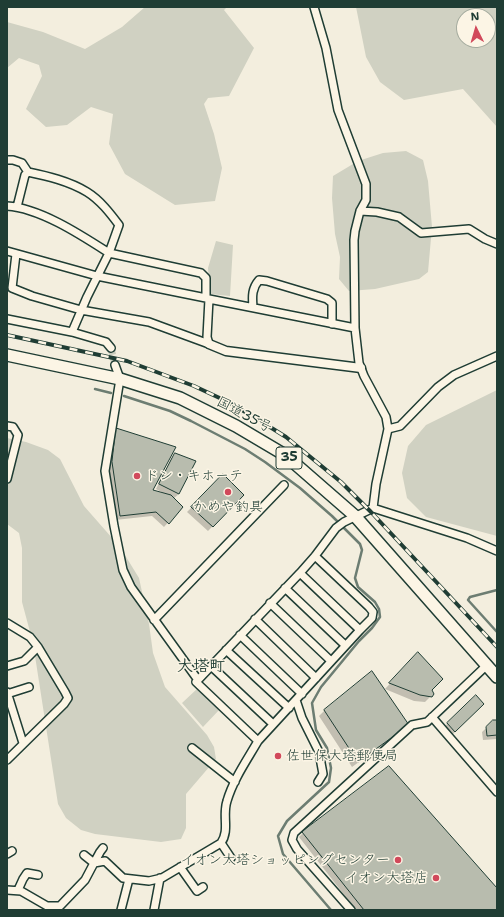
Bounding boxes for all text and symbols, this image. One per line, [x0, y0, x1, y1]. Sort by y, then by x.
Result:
north arrow [456, 8, 496, 48]
text: N [470, 9, 480, 24]
street label: 国道35号 [214, 394, 274, 436]
road number: 35 [276, 447, 302, 469]
place label: ドン・キホーテ [145, 468, 243, 484]
marker: ドン・キホーテ [132, 471, 142, 481]
marker: かめや釣具 [223, 487, 233, 497]
place label: かめや釣具 [193, 499, 263, 515]
district label: 大塔町 [177, 657, 225, 677]
place label: 佐世保大塔郵便局 [286, 748, 398, 764]
marker: 佐世保大塔郵便局 [273, 751, 283, 761]
place label: イオン大塔ショッピングセンター [180, 852, 390, 868]
marker: イオン大塔ショッピングセンター [393, 855, 403, 865]
place label: イオン大塔店 [344, 870, 428, 886]
marker: イオン大塔店 [431, 873, 441, 883]

